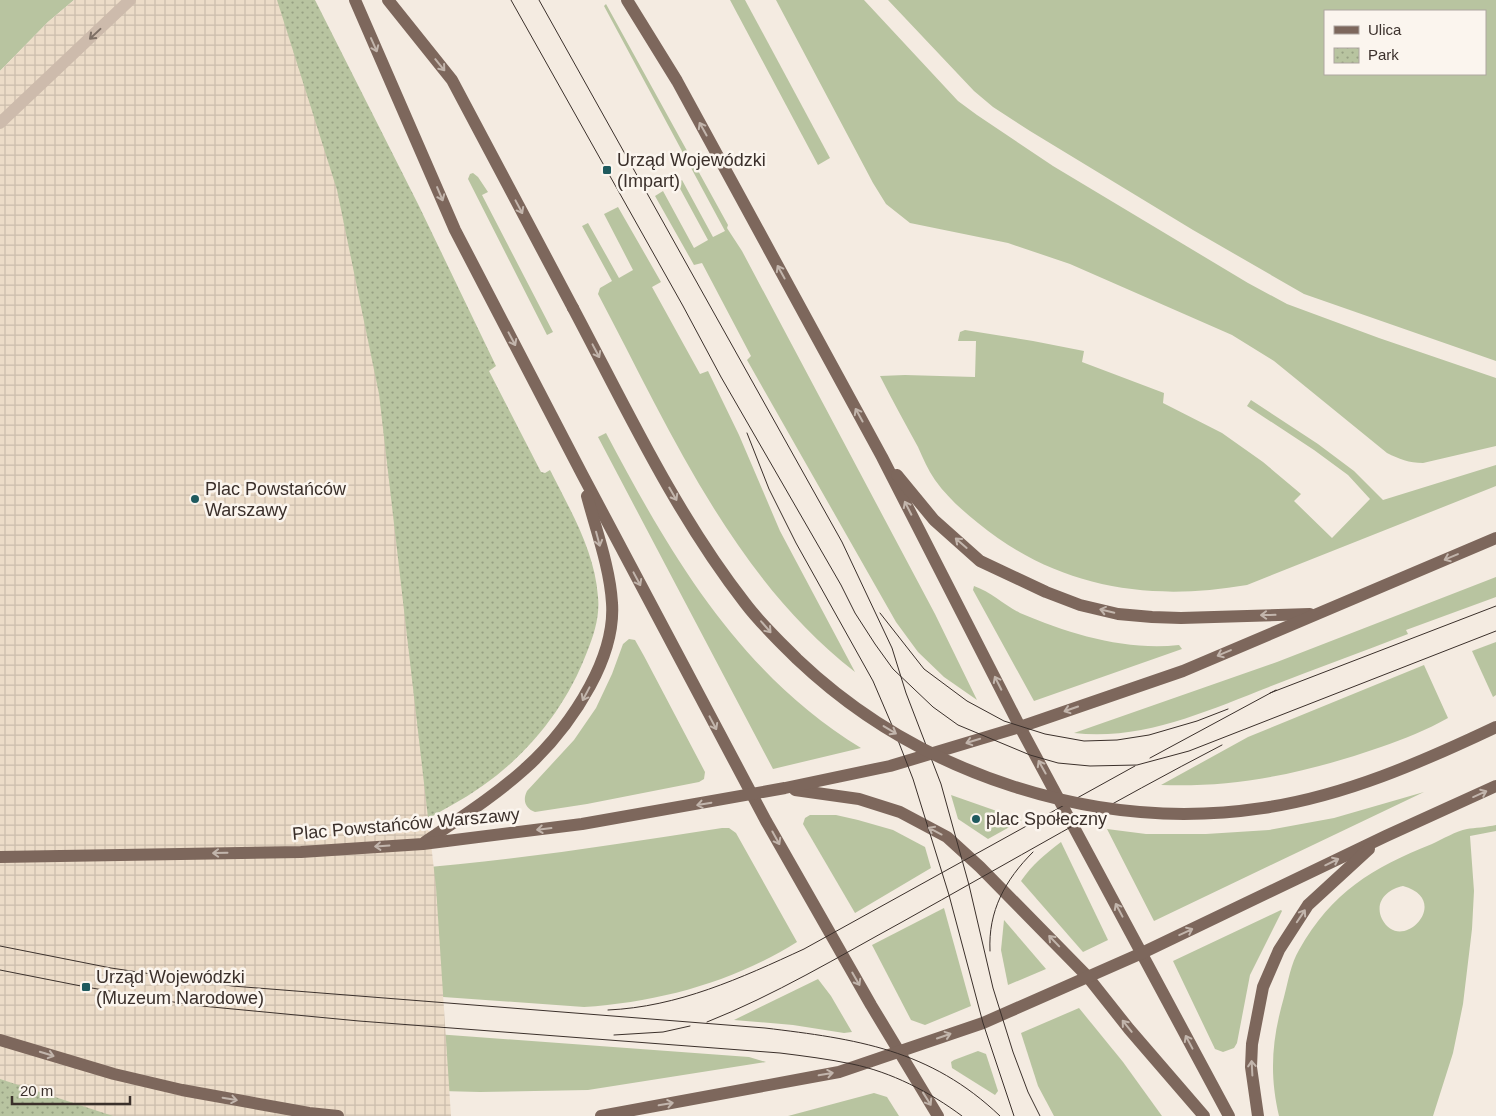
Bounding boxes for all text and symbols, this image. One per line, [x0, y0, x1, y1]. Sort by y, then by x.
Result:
legend [1324, 10, 1486, 75]
text: Ulica [1368, 21, 1402, 38]
one-way arrow [88, 28, 101, 40]
one-way arrow [370, 37, 380, 52]
text: Park [1368, 46, 1399, 63]
one-way arrow [434, 59, 445, 72]
one-way arrow [698, 122, 708, 137]
place label: Urząd Wojewódzki (Impart) [617, 150, 766, 191]
marker: Urząd Wojewódzki (Impart) [601, 164, 613, 176]
one-way arrow [436, 186, 445, 201]
one-way arrow [515, 199, 524, 214]
one-way arrow [776, 265, 785, 280]
one-way arrow [508, 331, 517, 346]
one-way arrow [592, 343, 601, 358]
one-way arrow [853, 408, 863, 422]
place label: Plac Powstańców Warszawy [205, 479, 347, 520]
one-way arrow [669, 486, 679, 501]
marker: Plac Powstańców Warszawy [189, 493, 201, 505]
one-way arrow [903, 500, 913, 515]
one-way arrow [594, 530, 604, 546]
one-way arrow [954, 538, 967, 549]
one-way arrow [1444, 553, 1459, 563]
one-way arrow [632, 572, 642, 587]
one-way arrow [1099, 606, 1115, 615]
one-way arrow [1261, 610, 1277, 620]
one-way arrow [760, 621, 771, 634]
one-way arrow [1217, 649, 1232, 659]
one-way arrow [993, 676, 1003, 691]
one-way arrow [580, 686, 590, 701]
one-way arrow [1064, 705, 1080, 714]
one-way arrow [709, 715, 719, 730]
one-way arrow [883, 726, 897, 736]
one-way arrow [966, 736, 982, 746]
one-way arrow [1037, 759, 1047, 774]
one-way arrow [1472, 788, 1487, 798]
one-way arrow [696, 799, 712, 809]
street label: Plac Powstańców Warszawy [291, 804, 521, 844]
place label: plac Społeczny [986, 809, 1107, 829]
marker: plac Społeczny [970, 813, 982, 825]
one-way arrow [536, 824, 552, 834]
one-way arrow [928, 826, 943, 836]
one-way arrow [771, 830, 781, 845]
one-way arrow [374, 842, 390, 851]
one-way arrow [212, 848, 228, 858]
one-way arrow [1324, 857, 1339, 866]
one-way arrow [1114, 903, 1123, 918]
one-way arrow [1296, 909, 1306, 923]
one-way arrow [1178, 926, 1193, 936]
one-way arrow [1048, 935, 1060, 948]
place label: Urząd Wojewódzki (Muzeum Narodowe) [96, 967, 264, 1008]
one-way arrow [851, 972, 861, 986]
marker: Urząd Wojewódzki (Muzeum Narodowe) [80, 981, 92, 993]
one-way arrow [1121, 1019, 1132, 1032]
one-way arrow [936, 1031, 952, 1040]
one-way arrow [1184, 1035, 1194, 1050]
one-way arrow [38, 1049, 54, 1059]
one-way arrow [1248, 1060, 1257, 1076]
one-way arrow [817, 1069, 833, 1078]
scale bar [12, 1074, 130, 1106]
text: 20 m [20, 1082, 53, 1099]
one-way arrow [923, 1092, 933, 1106]
one-way arrow [222, 1095, 238, 1104]
one-way arrow [658, 1099, 674, 1108]

